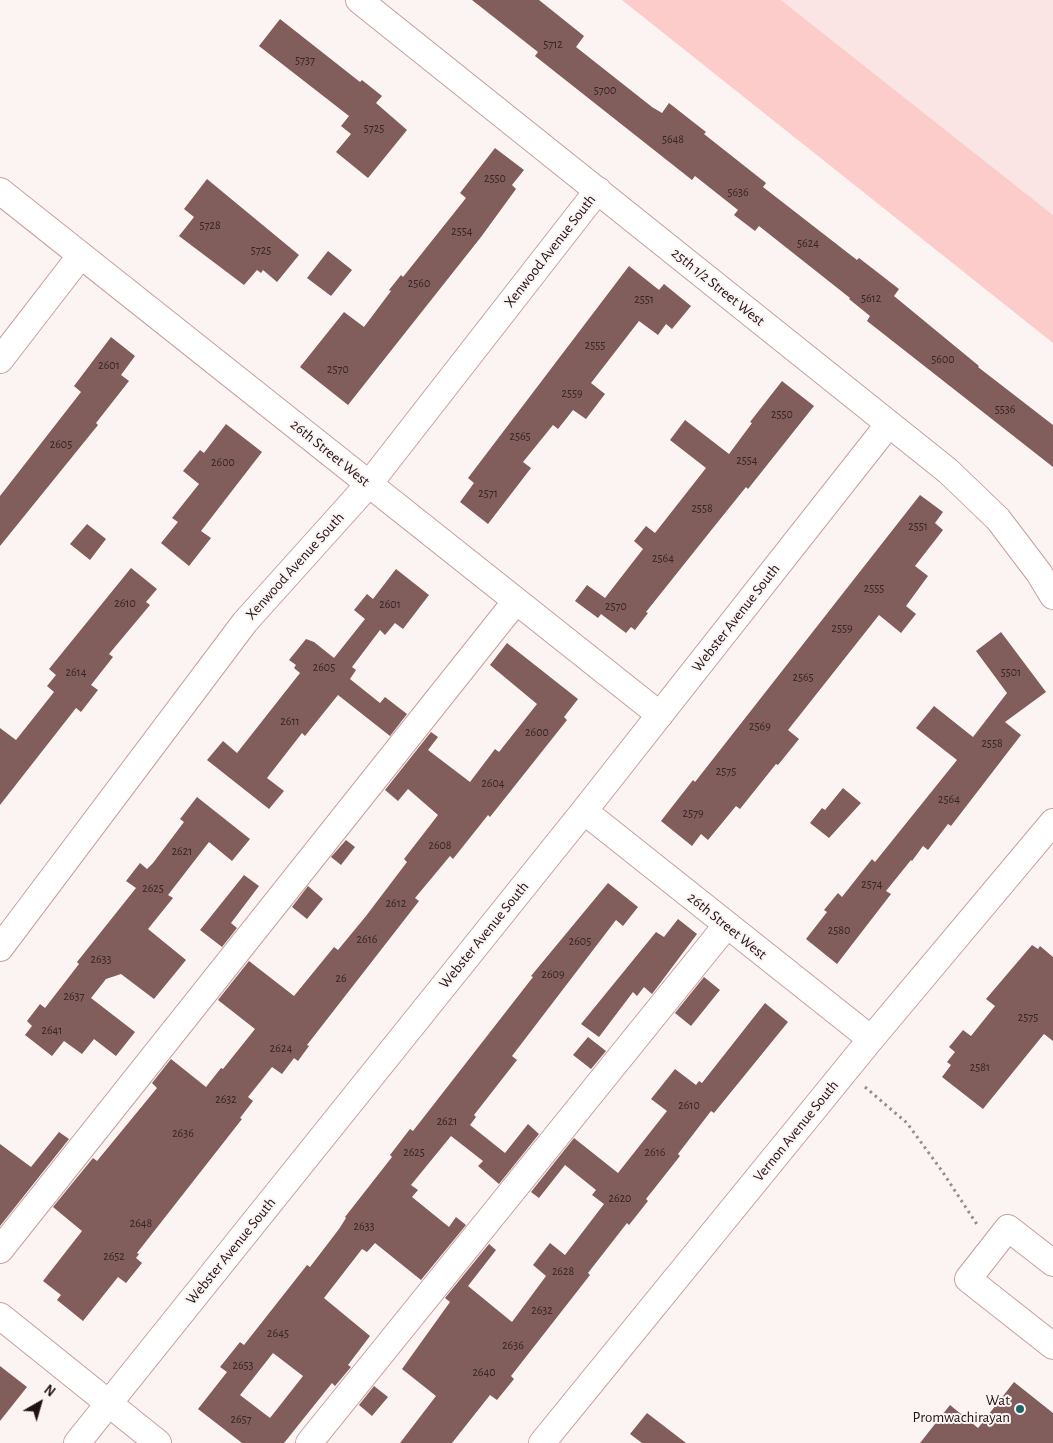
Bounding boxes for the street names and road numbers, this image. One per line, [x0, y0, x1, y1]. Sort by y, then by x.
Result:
street label: Xenwood Avenue South [500, 191, 600, 311]
street label: 25th 1/2 Street West [668, 244, 768, 330]
street label: 26th Street West [287, 416, 373, 490]
street label: Xenwood Avenue South [242, 509, 348, 623]
street label: Webster Avenue South [688, 560, 784, 676]
street label: Webster Avenue South [435, 878, 533, 992]
street label: 26th Street West [684, 889, 770, 963]
street label: Vernon Avenue South [750, 1077, 842, 1185]
street label: Webster Avenue South [182, 1194, 280, 1308]

